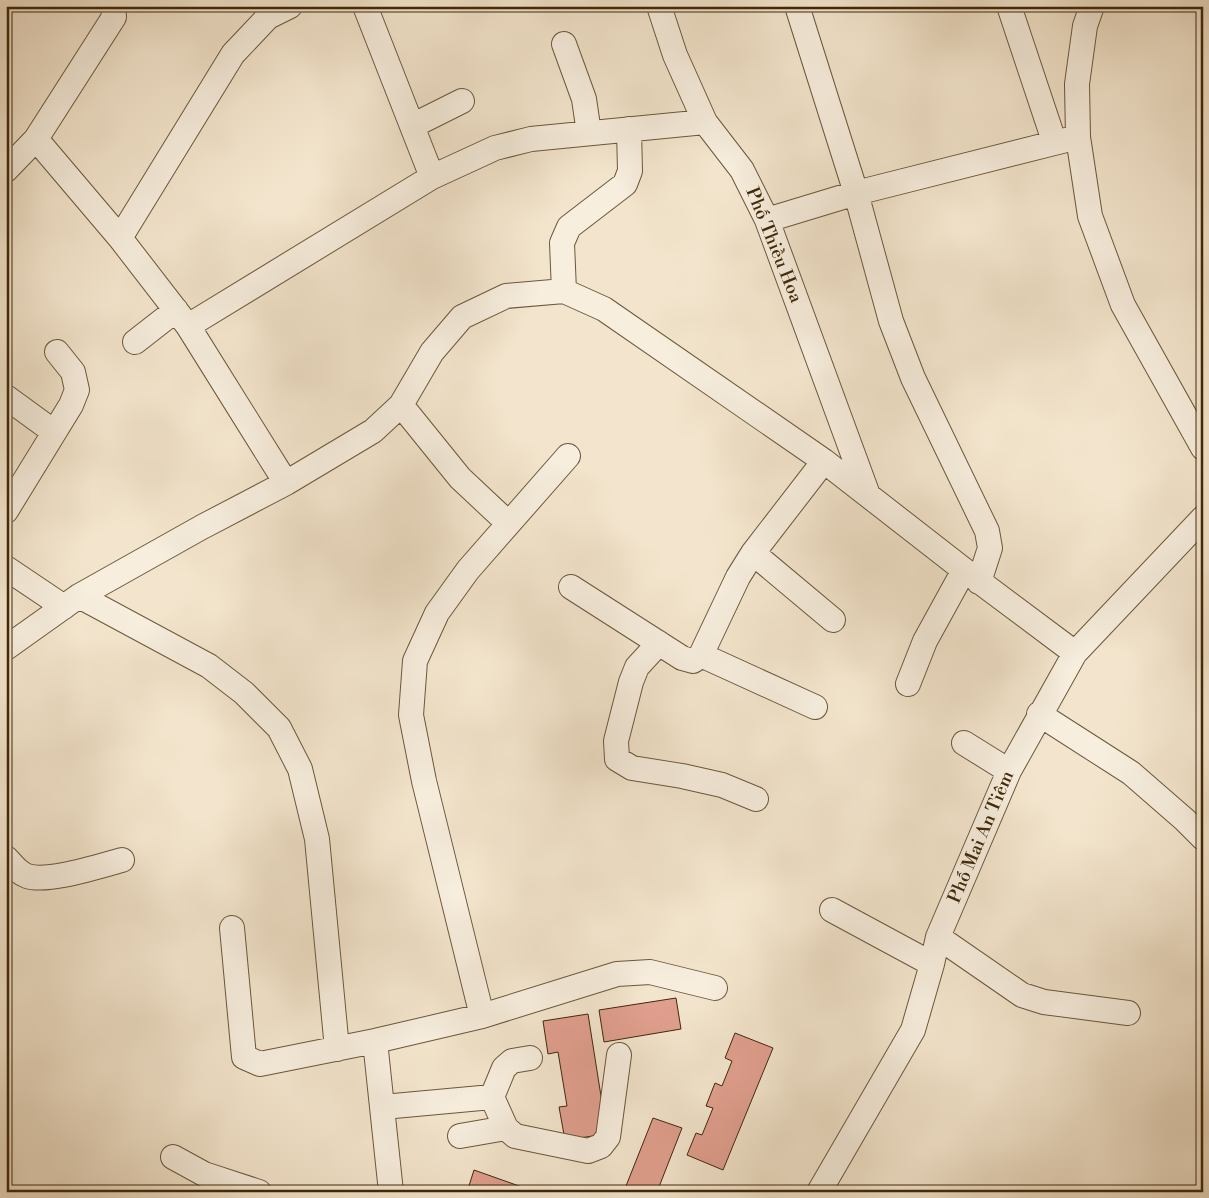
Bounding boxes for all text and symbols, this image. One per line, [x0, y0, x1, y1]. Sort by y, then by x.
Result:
street label: Phố Thiều Hoa [740, 184, 808, 307]
street label: Phố Mai An Tiêm [943, 767, 1019, 907]

